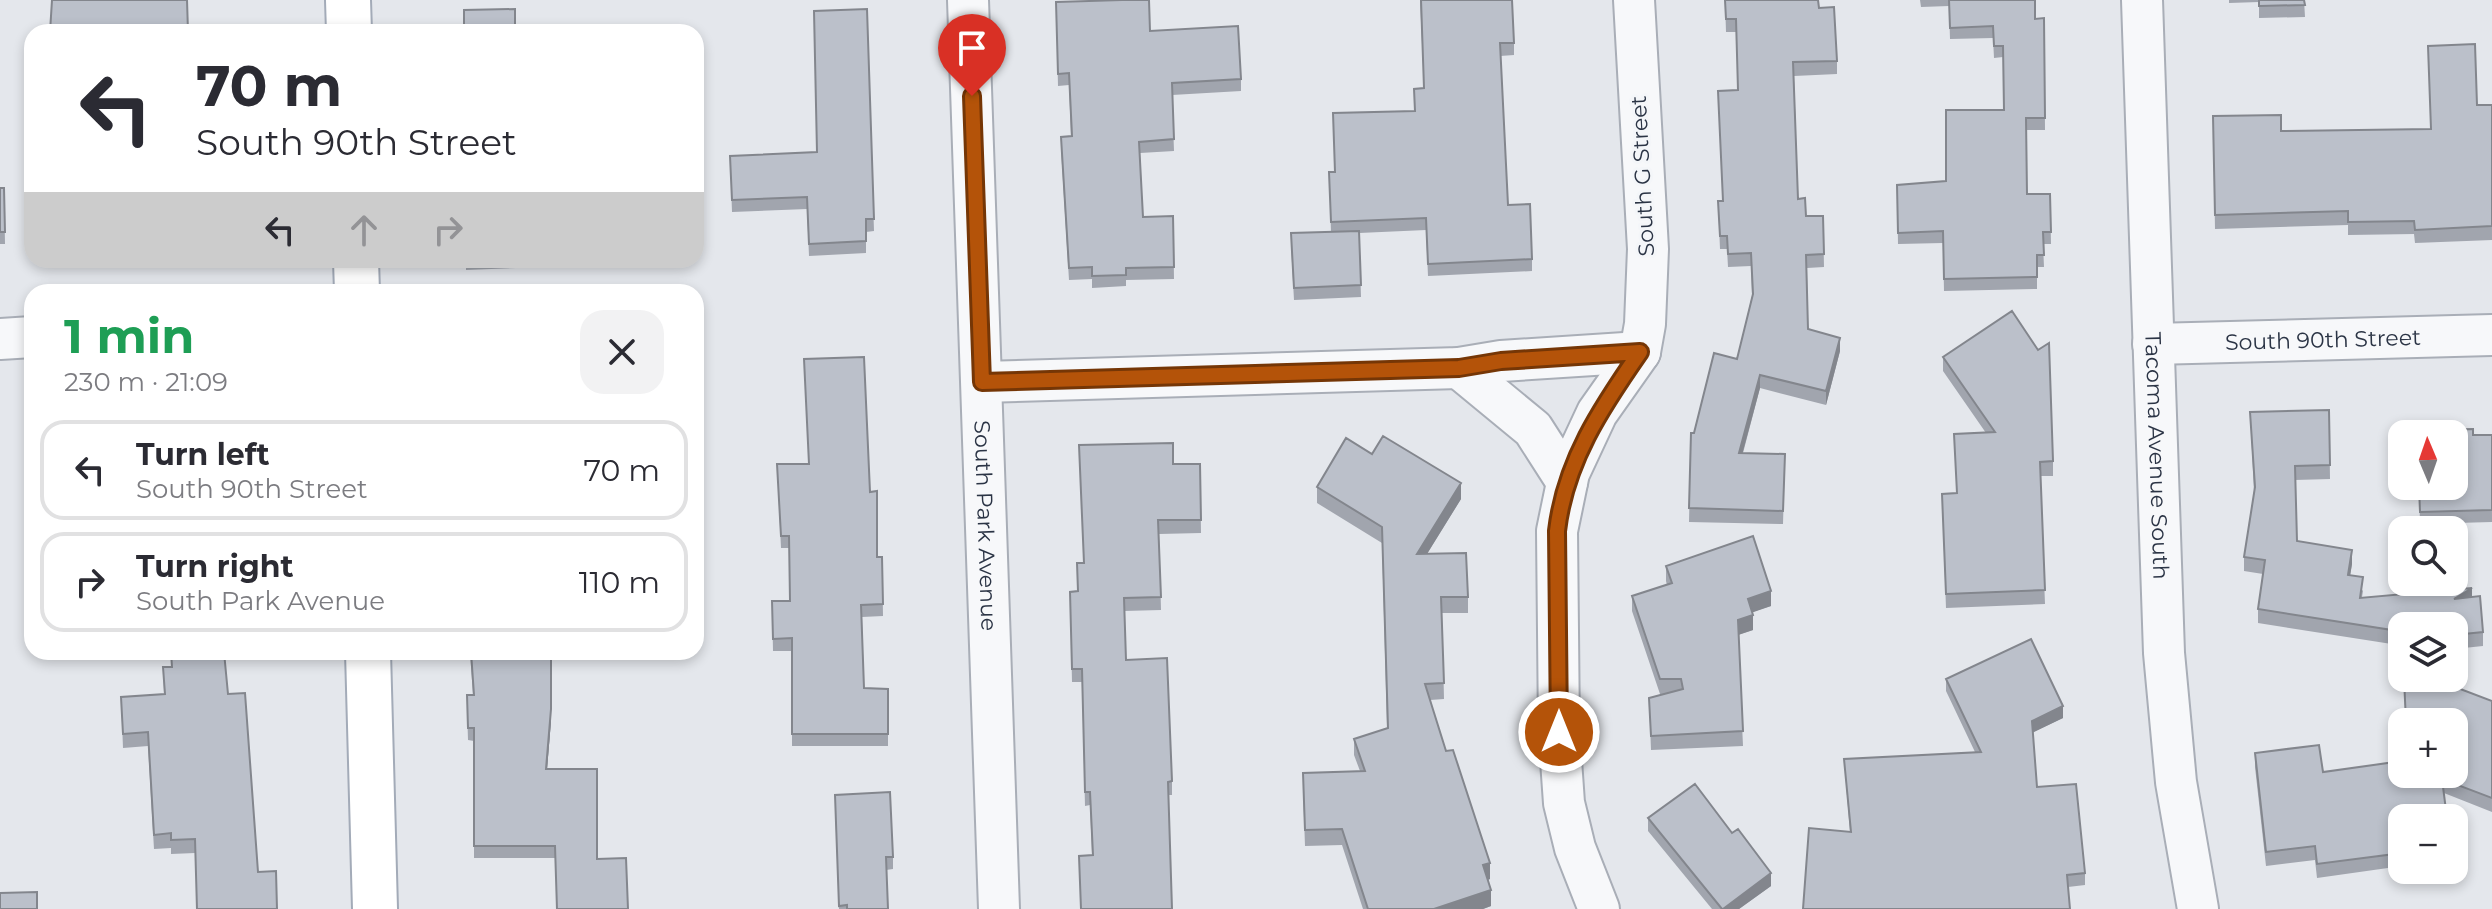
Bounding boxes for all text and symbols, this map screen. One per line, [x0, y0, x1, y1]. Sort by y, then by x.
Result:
pin [938, 14.0, 1006, 96]
icon: arrive [950, 26, 994, 70]
text: 70 m [196, 52, 342, 120]
icon: left [64, 56, 168, 160]
street label: South G Street [1625, 95, 1660, 257]
text: South 90th Street [196, 120, 517, 164]
icon: left [258, 208, 302, 252]
icon: ahead [342, 208, 386, 252]
icon: right [426, 208, 470, 252]
text: 1 min [64, 307, 194, 365]
button: close [580, 310, 664, 394]
street label: South 90th Street [2225, 324, 2421, 356]
street label: Tacoma Avenue South [2139, 331, 2175, 580]
text: 230 m · 21:09 [64, 366, 228, 398]
street label: South Park Avenue [968, 420, 1003, 632]
north arrow [2388, 420, 2468, 500]
map controls [2388, 420, 2468, 884]
text: Turn left [136, 436, 269, 473]
icon: left [68, 448, 112, 492]
text: 70 m [583, 452, 660, 489]
text: South 90th Street [136, 473, 368, 505]
button: search [2388, 516, 2468, 596]
text: Turn right [136, 548, 293, 585]
icon: right [68, 560, 112, 604]
text: 110 m [579, 564, 660, 601]
text: South Park Avenue [136, 585, 385, 617]
button: layers [2388, 612, 2468, 692]
position arrow [1517, 690, 1601, 774]
button: + [2388, 708, 2468, 788]
button: − [2388, 804, 2468, 884]

